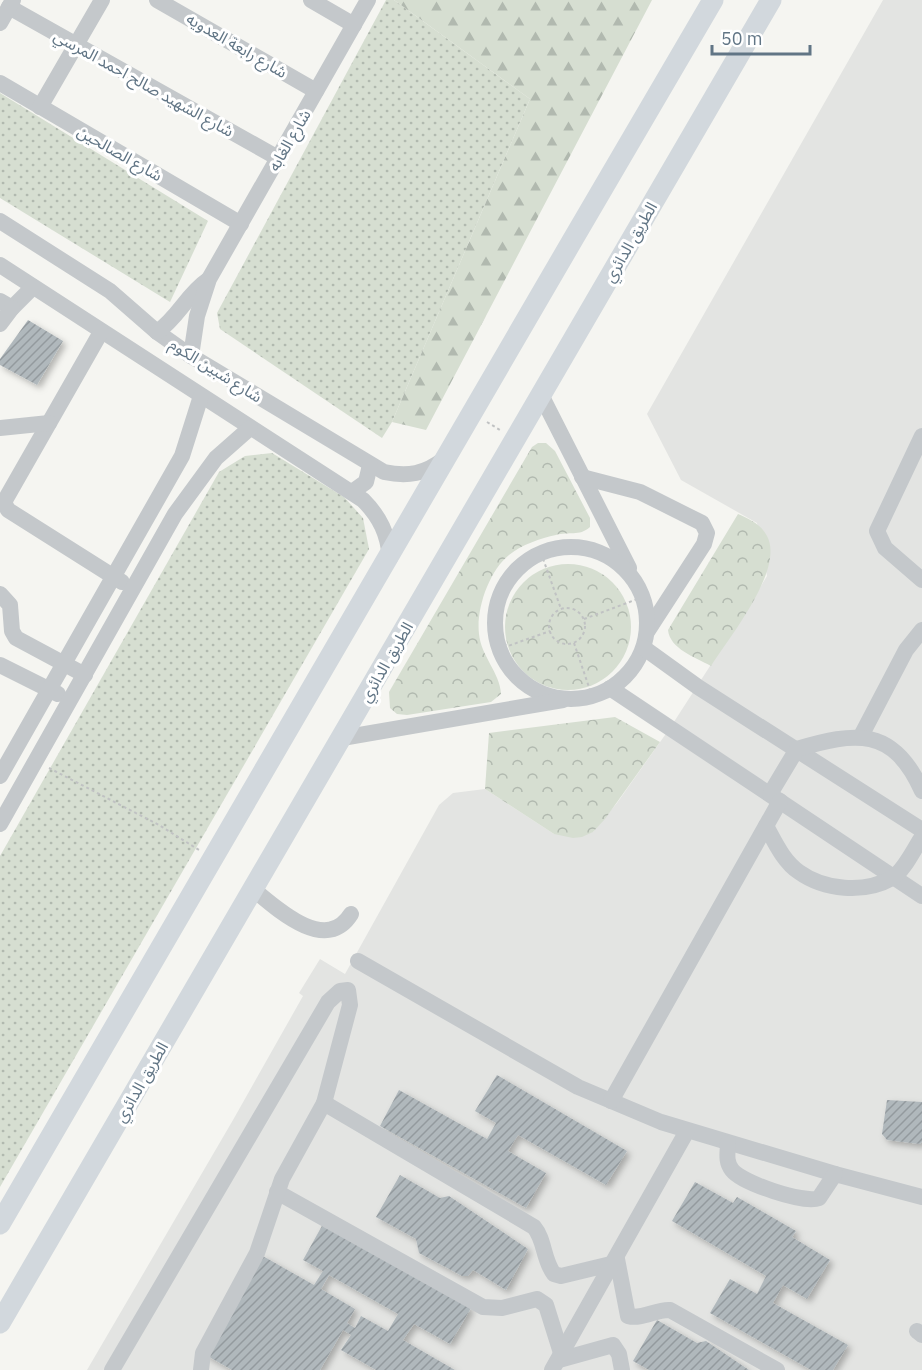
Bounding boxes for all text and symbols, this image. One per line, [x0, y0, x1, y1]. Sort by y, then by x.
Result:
street label: شارع رابعة العدويه [182, 8, 291, 85]
scale bar [712, 18, 810, 56]
street label: شارع الشهيد صالح احمد المرسي [49, 25, 237, 143]
text: 50 m [721, 27, 763, 50]
street label: شارع الغابه [263, 106, 317, 176]
street label: شارع الصالحين [72, 121, 166, 188]
street label: الطريق الدائري [599, 198, 663, 287]
street label: شارع شبين الكوم [164, 333, 266, 409]
street label: الطريق الدائري [355, 618, 419, 707]
street label: الطريق الدائري [110, 1038, 174, 1127]

